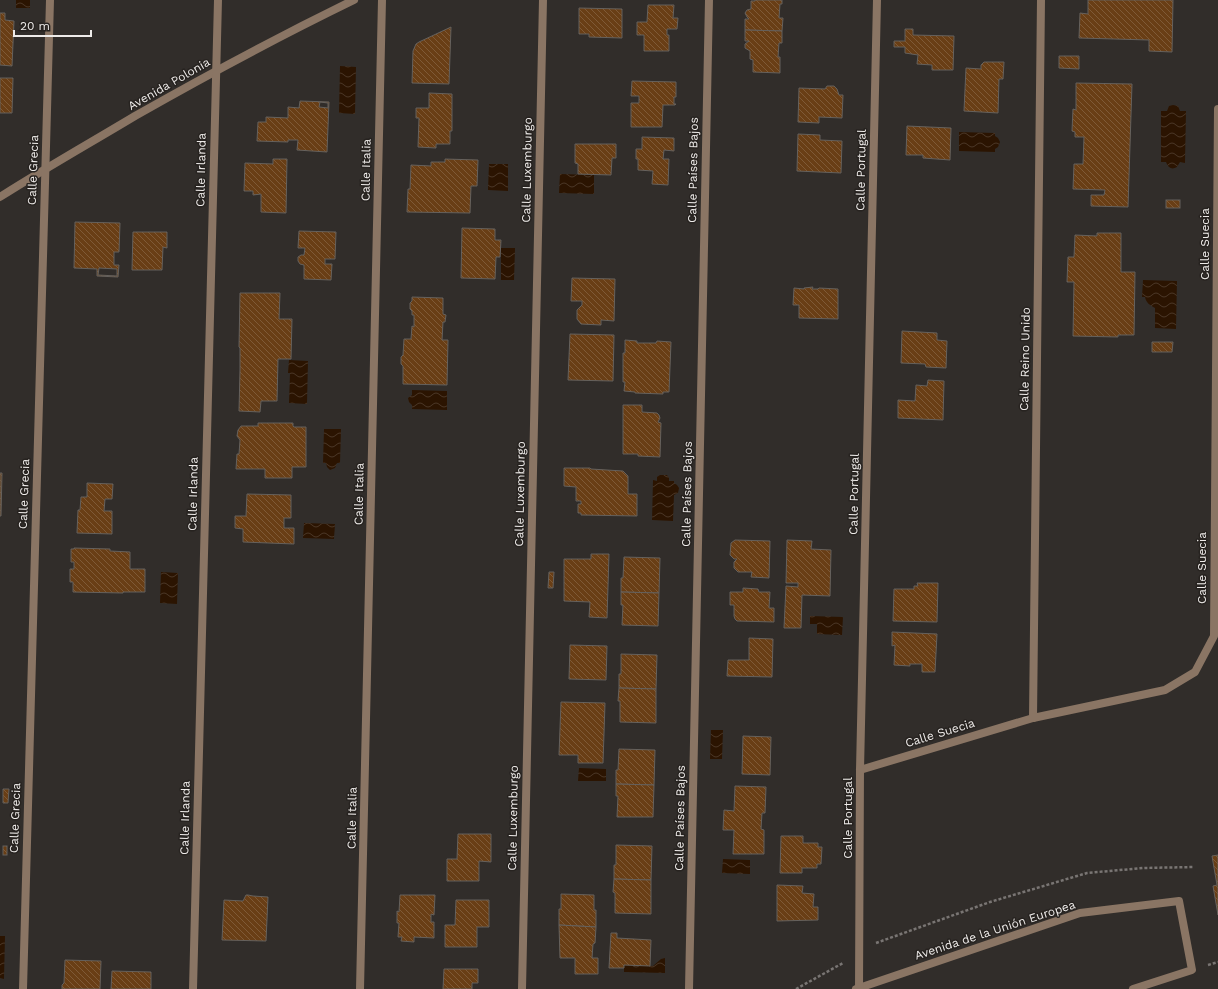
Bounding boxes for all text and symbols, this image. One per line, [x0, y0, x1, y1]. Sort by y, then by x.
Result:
scale bar [14, 12, 91, 38]
text: 20 m [20, 19, 50, 33]
street label: Avenida Polonia [126, 55, 213, 113]
street label: Calle Luxemburgo [519, 117, 535, 223]
street label: Calle Países Bajos [685, 117, 701, 223]
street label: Calle Portugal [853, 129, 869, 211]
street label: Calle Irlanda [193, 133, 209, 207]
street label: Calle Grecia [25, 134, 41, 205]
street label: Calle Italia [358, 138, 374, 201]
street label: Calle Suecia [1198, 208, 1212, 280]
street label: Calle Reino Unido [1017, 307, 1033, 411]
street label: Calle Luxemburgo [512, 441, 528, 547]
street label: Calle Países Bajos [679, 441, 695, 547]
street label: Calle Portugal [846, 453, 862, 535]
street label: Calle Irlanda [185, 457, 201, 531]
street label: Calle Grecia [16, 458, 32, 529]
street label: Calle Italia [351, 462, 367, 525]
street label: Calle Suecia [1195, 532, 1209, 604]
street label: Calle Suecia [903, 716, 977, 750]
street label: Calle Luxemburgo [505, 765, 521, 871]
street label: Calle Países Bajos [672, 765, 688, 871]
street label: Calle Portugal [841, 777, 855, 859]
street label: Calle Irlanda [177, 781, 193, 855]
street label: Calle Grecia [7, 782, 23, 853]
street label: Calle Italia [344, 786, 360, 849]
street label: Avenida de la Unión Europea [913, 897, 1077, 963]

